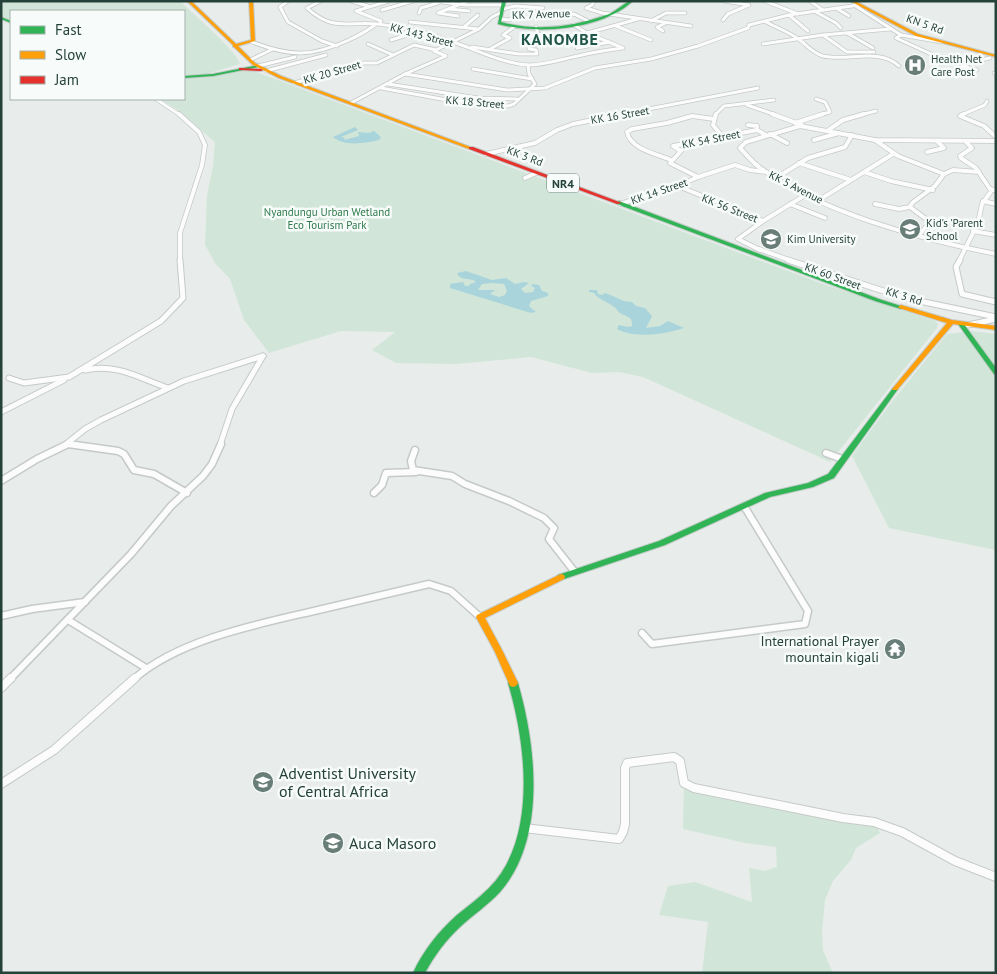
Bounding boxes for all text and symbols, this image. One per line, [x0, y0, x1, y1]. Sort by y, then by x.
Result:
street label: KK 7 Avenue [512, 6, 571, 22]
legend [10, 10, 185, 100]
street label: KN 5 Rd [905, 11, 946, 37]
text: Fast [55, 20, 82, 39]
street label: KK 143 Street [389, 20, 455, 50]
district label: KANOMBE [521, 29, 599, 49]
text: Slow [55, 45, 86, 64]
place label: Health Net Care Post [931, 52, 982, 79]
hospital icon: Health Net Care Post [903, 53, 927, 77]
street label: KK 20 Street [302, 57, 363, 87]
text: Jam [54, 70, 79, 89]
street label: KK 18 Street [445, 92, 505, 112]
street label: KK 16 Street [590, 103, 651, 127]
street label: KK 54 Street [681, 126, 742, 152]
street label: KK 3 Rd [505, 143, 545, 169]
street label: KK 5 Avenue [767, 167, 826, 207]
road number: NR4 [547, 174, 579, 192]
street label: KK 14 Street [629, 175, 689, 207]
street label: KK 56 Street [700, 190, 760, 226]
park label: Nyandungu Urban Wetland Eco Tourism Park [264, 205, 390, 232]
place label: Kid's 'Parent School [926, 216, 983, 243]
school or university icon: Kid's 'Parent School [898, 217, 922, 241]
school or university icon: Kim University [759, 227, 783, 251]
place label: Kim University [787, 232, 856, 246]
street label: KK 60 Street [803, 259, 863, 293]
street label: KK 3 Rd [884, 284, 924, 308]
place label: International Prayer mountain kigali [760, 632, 879, 666]
temple icon: International Prayer mountain kigali [883, 637, 907, 661]
place label: Adventist University of Central Africa [279, 763, 417, 801]
school or university icon: Adventist University of Central Africa [251, 770, 275, 794]
school or university icon: Auca Masoro [321, 831, 345, 855]
place label: Auca Masoro [349, 833, 436, 853]

